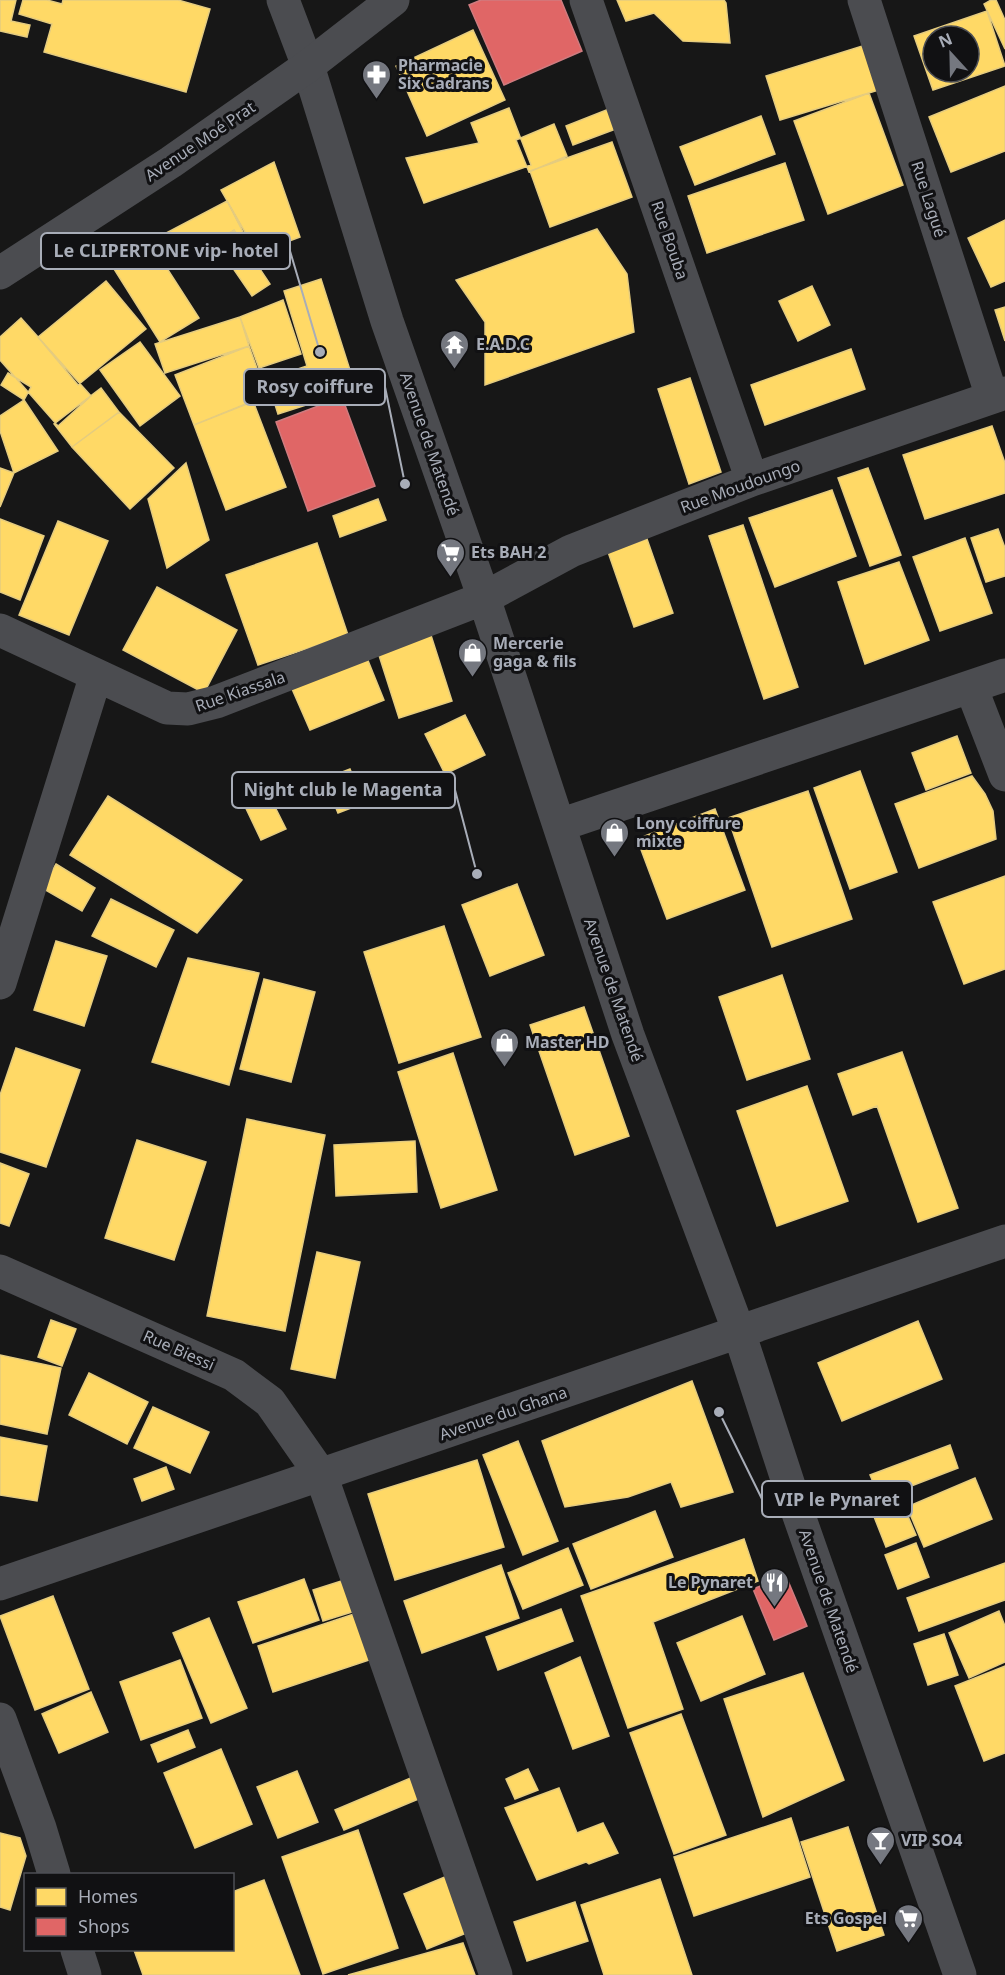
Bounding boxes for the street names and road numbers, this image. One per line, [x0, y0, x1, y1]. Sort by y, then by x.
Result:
street label: Avenue Moé Prat [141, 96, 260, 186]
street label: Rue Lagué [906, 158, 952, 240]
street label: Rue Bouba [646, 198, 694, 282]
street label: Avenue de Matendé [395, 369, 465, 519]
street label: Rue Moudoungo [677, 454, 803, 518]
street label: Rue Kiassala [192, 665, 288, 717]
street label: Avenue de Matendé [579, 915, 649, 1065]
street label: Rue Biessi [140, 1324, 218, 1376]
street label: Avenue du Ghana [436, 1381, 570, 1445]
street label: Avenue de Matendé [794, 1526, 864, 1676]

